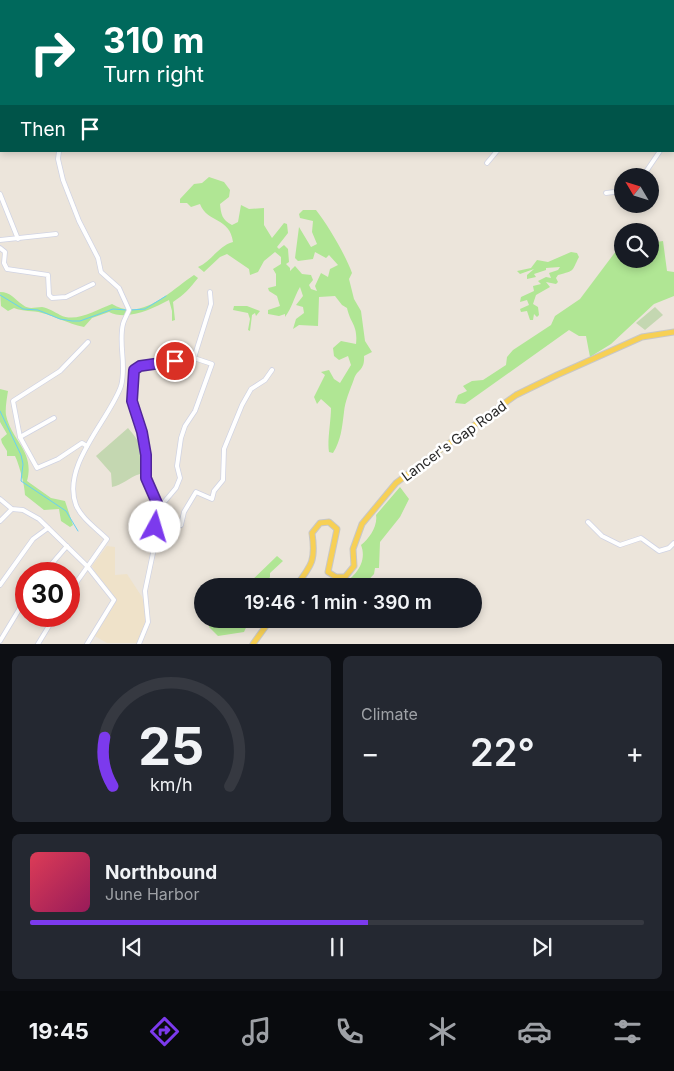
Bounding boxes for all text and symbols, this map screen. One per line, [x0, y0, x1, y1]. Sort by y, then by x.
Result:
text: 310 m [103, 19, 205, 61]
icon: right [20, 20, 85, 85]
text: Turn right [103, 61, 204, 87]
icon: arrive [76, 115, 104, 143]
text: Then [20, 118, 66, 141]
north arrow [614, 168, 659, 212]
map controls [614, 168, 659, 268]
button: search [614, 223, 659, 268]
pin [154, 340, 196, 382]
icon: arrive [161, 347, 189, 375]
street label: Lancer's Gap Road [398, 397, 510, 484]
position arrow [128, 500, 180, 552]
speed limit sign: 30 [15, 562, 80, 627]
text: 19:46 · 1 min · 390 m [244, 591, 432, 614]
text: Climate [361, 704, 418, 724]
text: 25 [139, 715, 205, 778]
text: 22° [470, 729, 535, 775]
text: − [361, 736, 380, 770]
text: + [625, 736, 644, 770]
text: km/h [150, 774, 193, 795]
text: Northbound [105, 861, 217, 884]
text: June Harbor [105, 884, 199, 904]
icon: previous [118, 933, 146, 961]
icon: pause [323, 933, 351, 961]
icon: next [528, 933, 556, 961]
icon: directions [147, 1014, 182, 1049]
icon: music [239, 1014, 274, 1049]
icon: phone [332, 1014, 367, 1049]
icon: climate [425, 1014, 460, 1049]
icon: car [517, 1014, 552, 1049]
icon: filters [610, 1014, 645, 1049]
text: 19:45 [29, 1018, 89, 1044]

